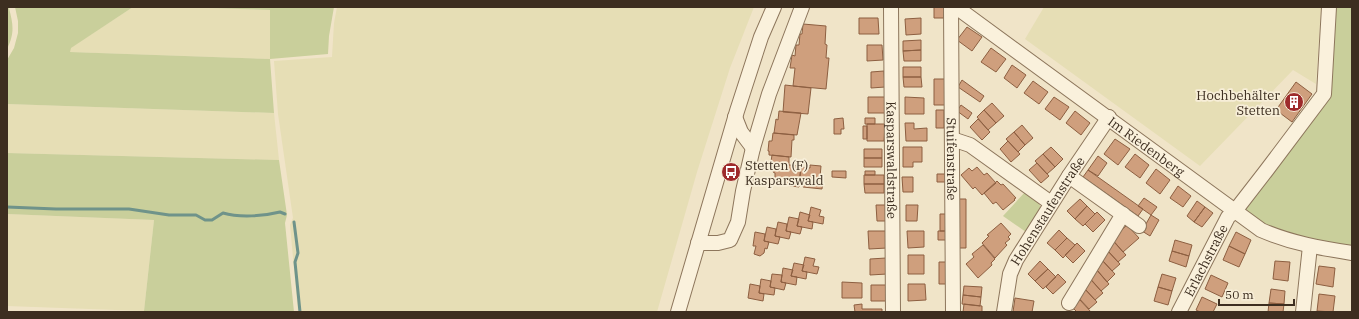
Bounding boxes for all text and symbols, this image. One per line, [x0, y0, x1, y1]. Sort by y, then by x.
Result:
place label: Hochbehälter Stetten [1196, 87, 1280, 119]
building icon: Hochbehälter Stetten [1283, 91, 1305, 113]
street label: Kasparswaldstraße [883, 101, 901, 219]
street label: Im Riedenberg [1105, 113, 1188, 180]
street label: Stuifenstraße [943, 117, 961, 201]
street label: Hohenstaufenstraße [1006, 153, 1088, 268]
place label: Stetten (F) Kasparswald [745, 157, 824, 189]
bus stop icon: Stetten (F) Kasparswald [720, 161, 742, 183]
street label: Erlachstraße [1180, 221, 1231, 299]
scale bar [1219, 281, 1294, 307]
text: 50 m [1225, 287, 1254, 302]

